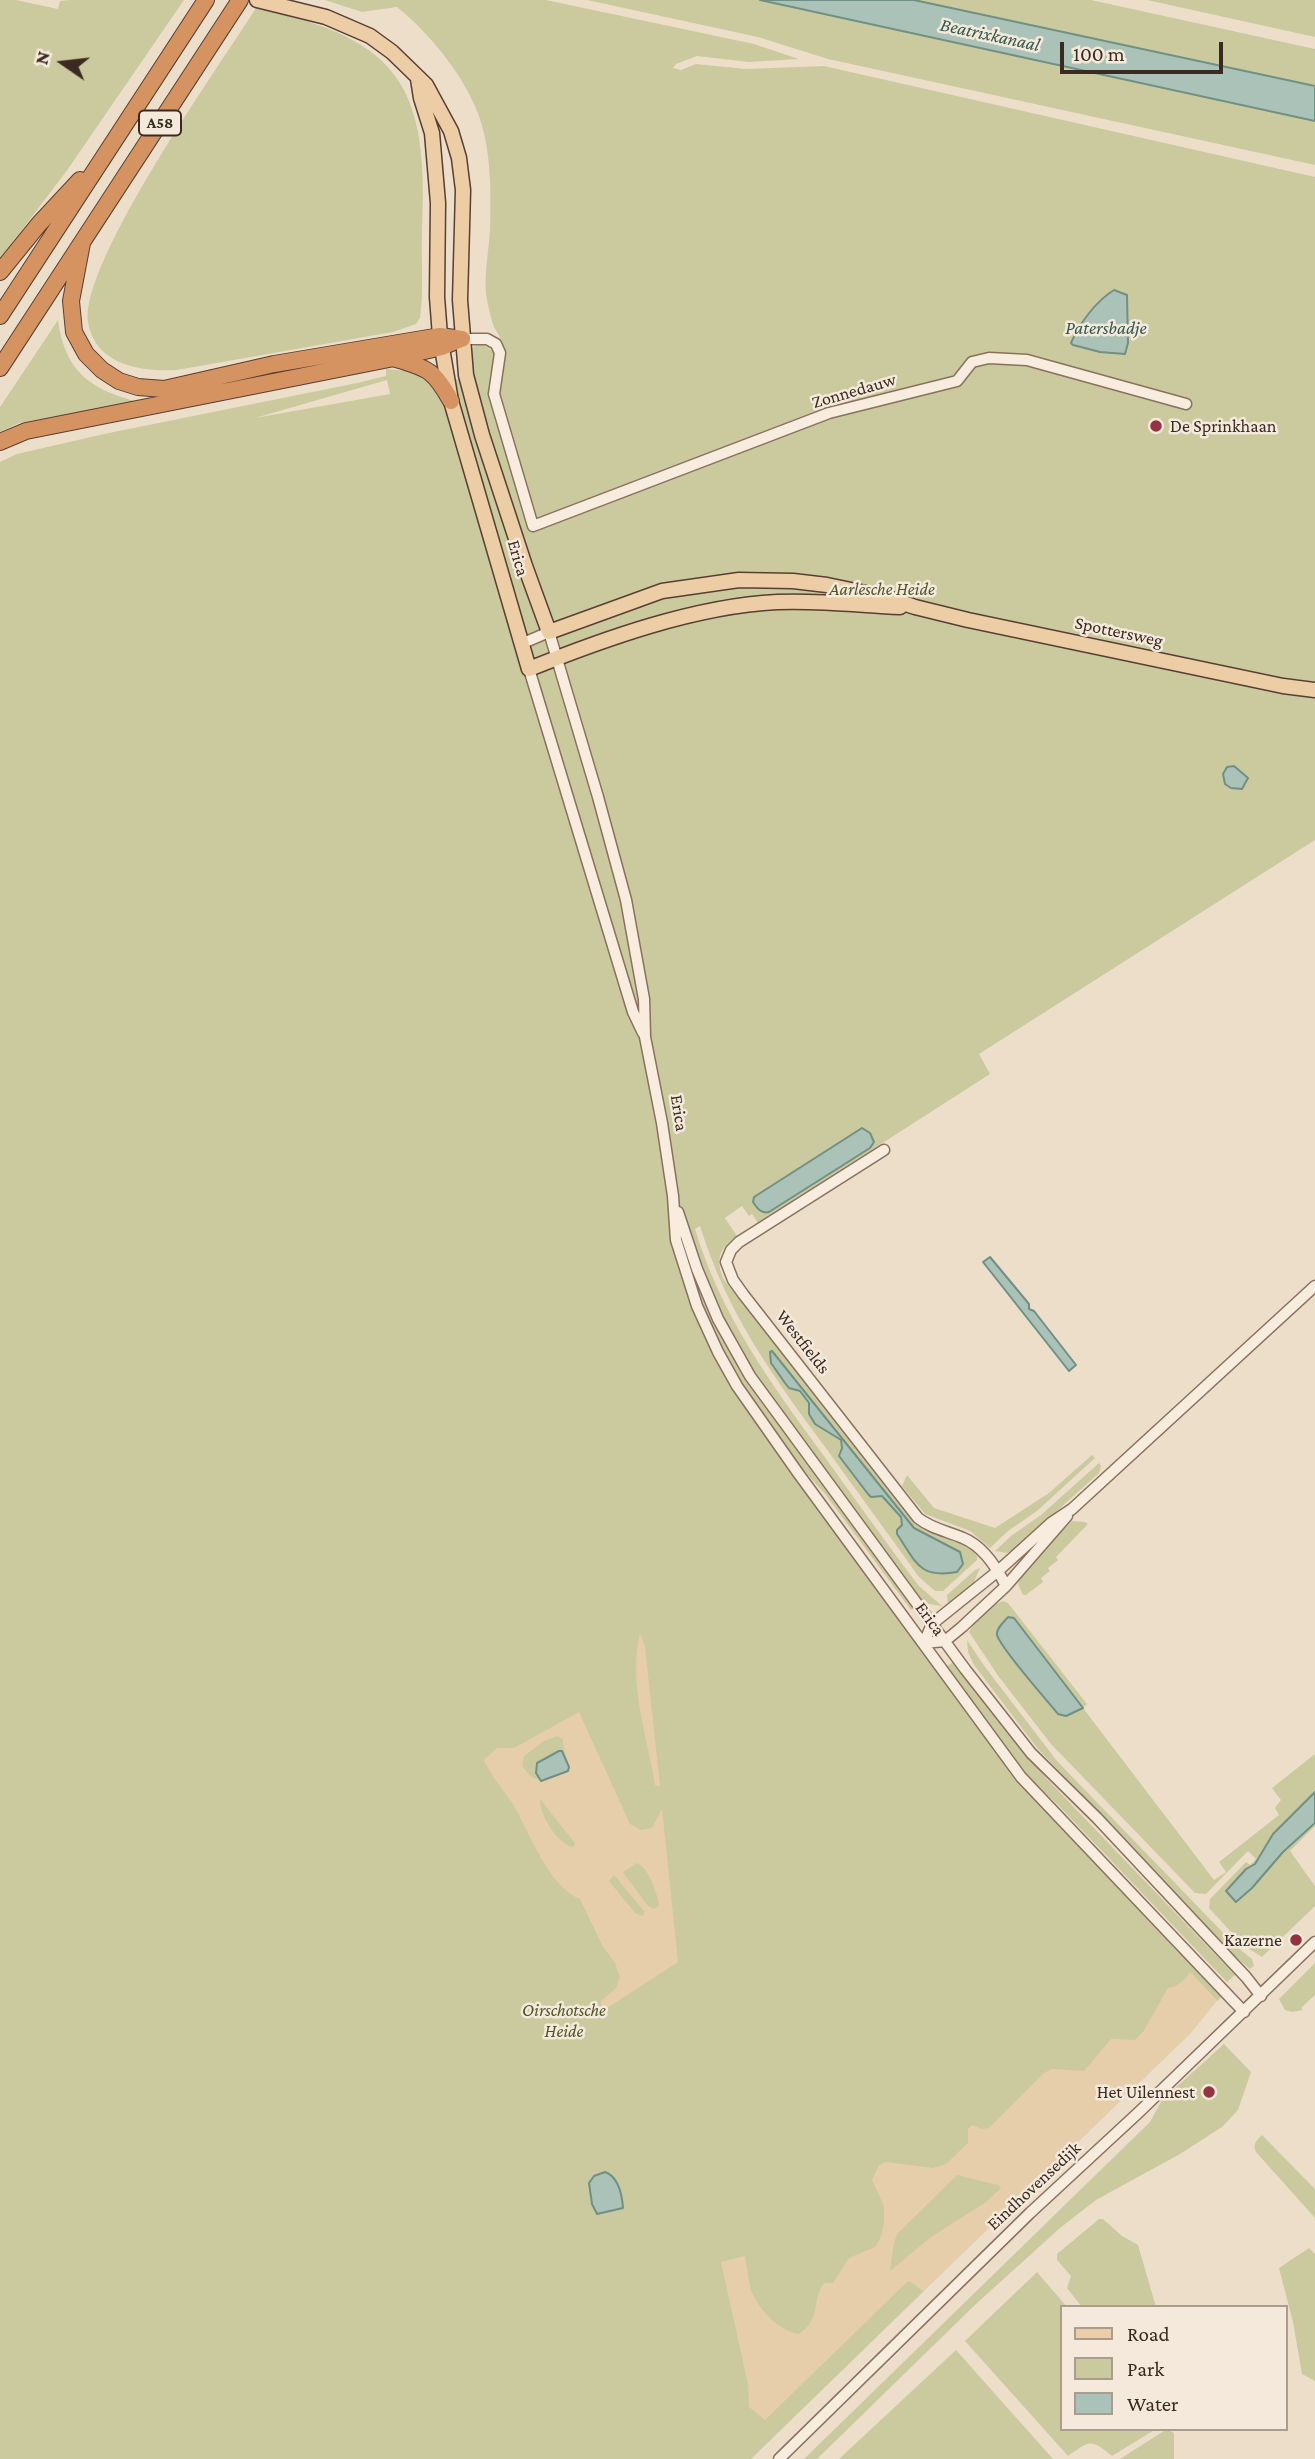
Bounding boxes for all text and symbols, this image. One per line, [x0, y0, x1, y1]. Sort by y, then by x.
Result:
water label: Beatrixkanaal [938, 13, 1042, 57]
north arrow [28, 28, 98, 98]
scale bar [1063, 28, 1226, 72]
text: 100 m [1073, 42, 1125, 66]
text: N [30, 49, 54, 67]
road number: A58 [139, 111, 181, 136]
water label: Patersbadje [1065, 317, 1147, 339]
street label: Zonnedauw [810, 369, 898, 413]
place label: De Sprinkhaan [1170, 415, 1277, 437]
marker: De Sprinkhaan [1148, 418, 1164, 434]
street label: Erica [503, 537, 533, 579]
park label: Aarlesche Heide [829, 578, 935, 600]
street label: Spottersweg [1073, 612, 1165, 652]
street label: Erica [665, 1093, 693, 1133]
street label: Westfields [771, 1306, 835, 1378]
street label: Erica [910, 1598, 950, 1640]
place label: Kazerne [1224, 1929, 1282, 1951]
marker: Kazerne [1288, 1932, 1304, 1948]
park label: Oirschotsche Heide [522, 1999, 606, 2042]
place label: Het Uilennest [1097, 2081, 1195, 2103]
marker: Het Uilennest [1201, 2084, 1217, 2100]
street label: Eindhovensedijk [983, 2137, 1085, 2235]
legend [1060, 2305, 1287, 2431]
text: Road [1127, 2322, 1170, 2346]
text: Park [1127, 2357, 1164, 2381]
text: Water [1127, 2392, 1179, 2416]

